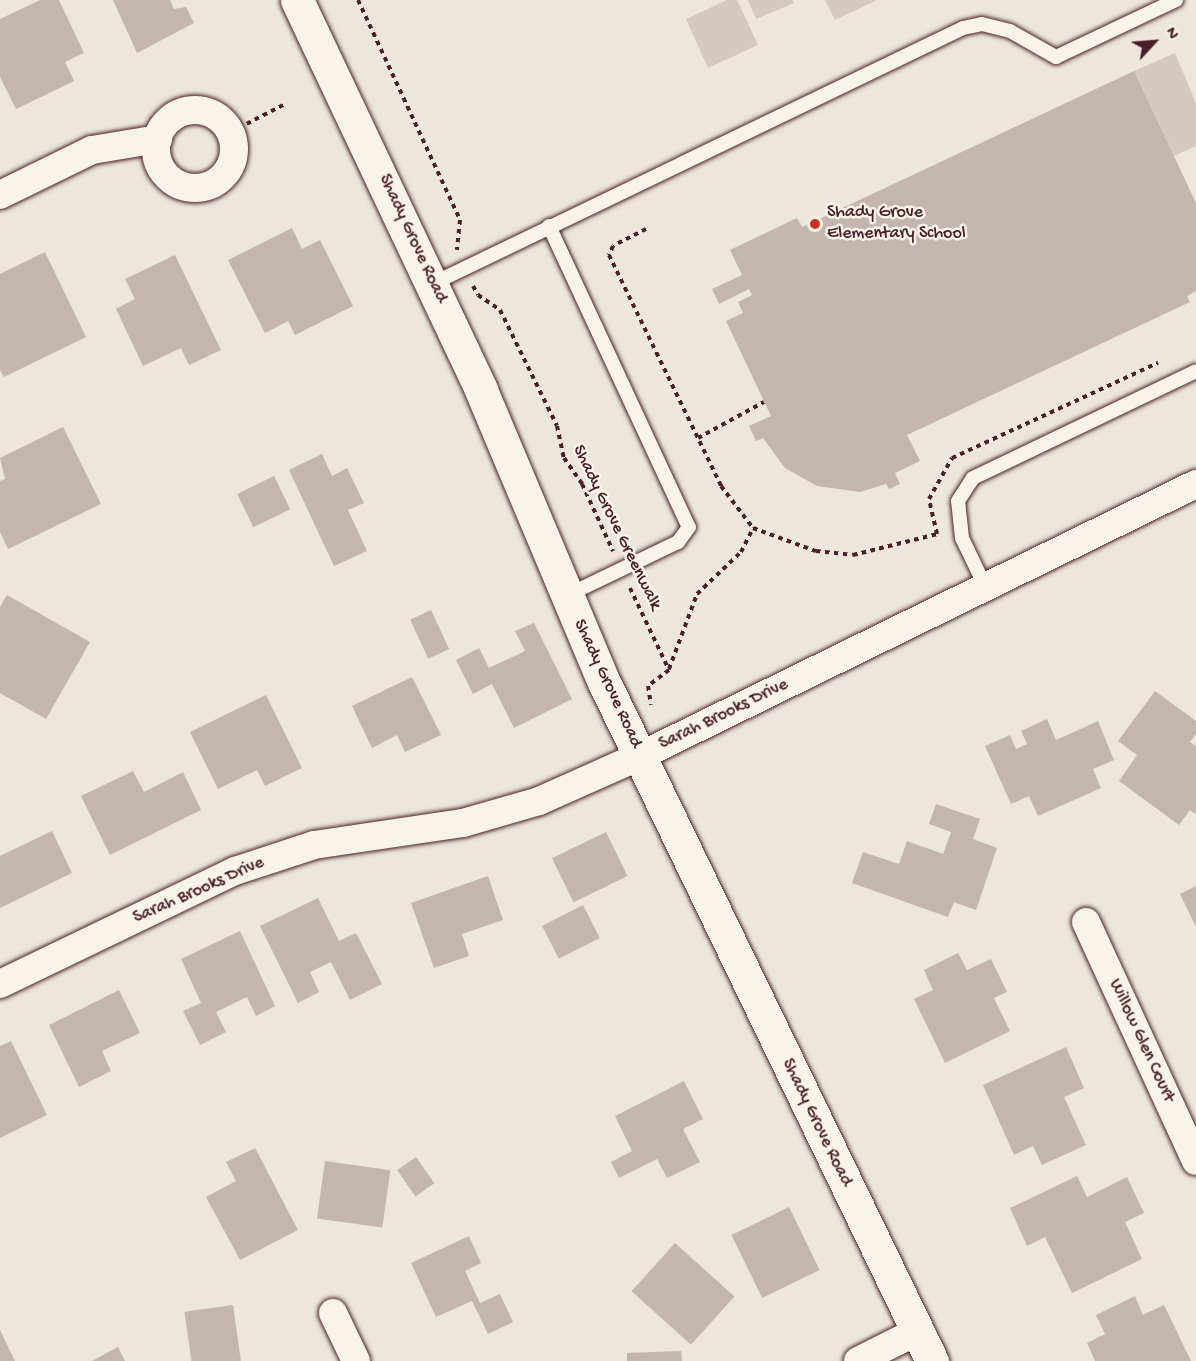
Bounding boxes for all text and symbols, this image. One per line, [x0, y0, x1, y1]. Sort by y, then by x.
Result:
north arrow [1124, 12, 1184, 72]
text: N [1160, 25, 1181, 43]
street label: Shady Grove Road [373, 171, 451, 307]
place label: Shady Grove Elementary School [827, 203, 966, 246]
marker: Shady Grove Elementary School [808, 217, 822, 231]
street label: Shady Grove Greenwalk [567, 442, 665, 614]
street label: Shady Grove Road [568, 616, 646, 752]
street label: Sarah Brooks Drive [656, 674, 792, 756]
street label: Sarah Brooks Drive [130, 852, 268, 930]
street label: Willow Glen Court [1103, 976, 1179, 1106]
street label: Shady Grove Road [776, 1056, 856, 1190]

